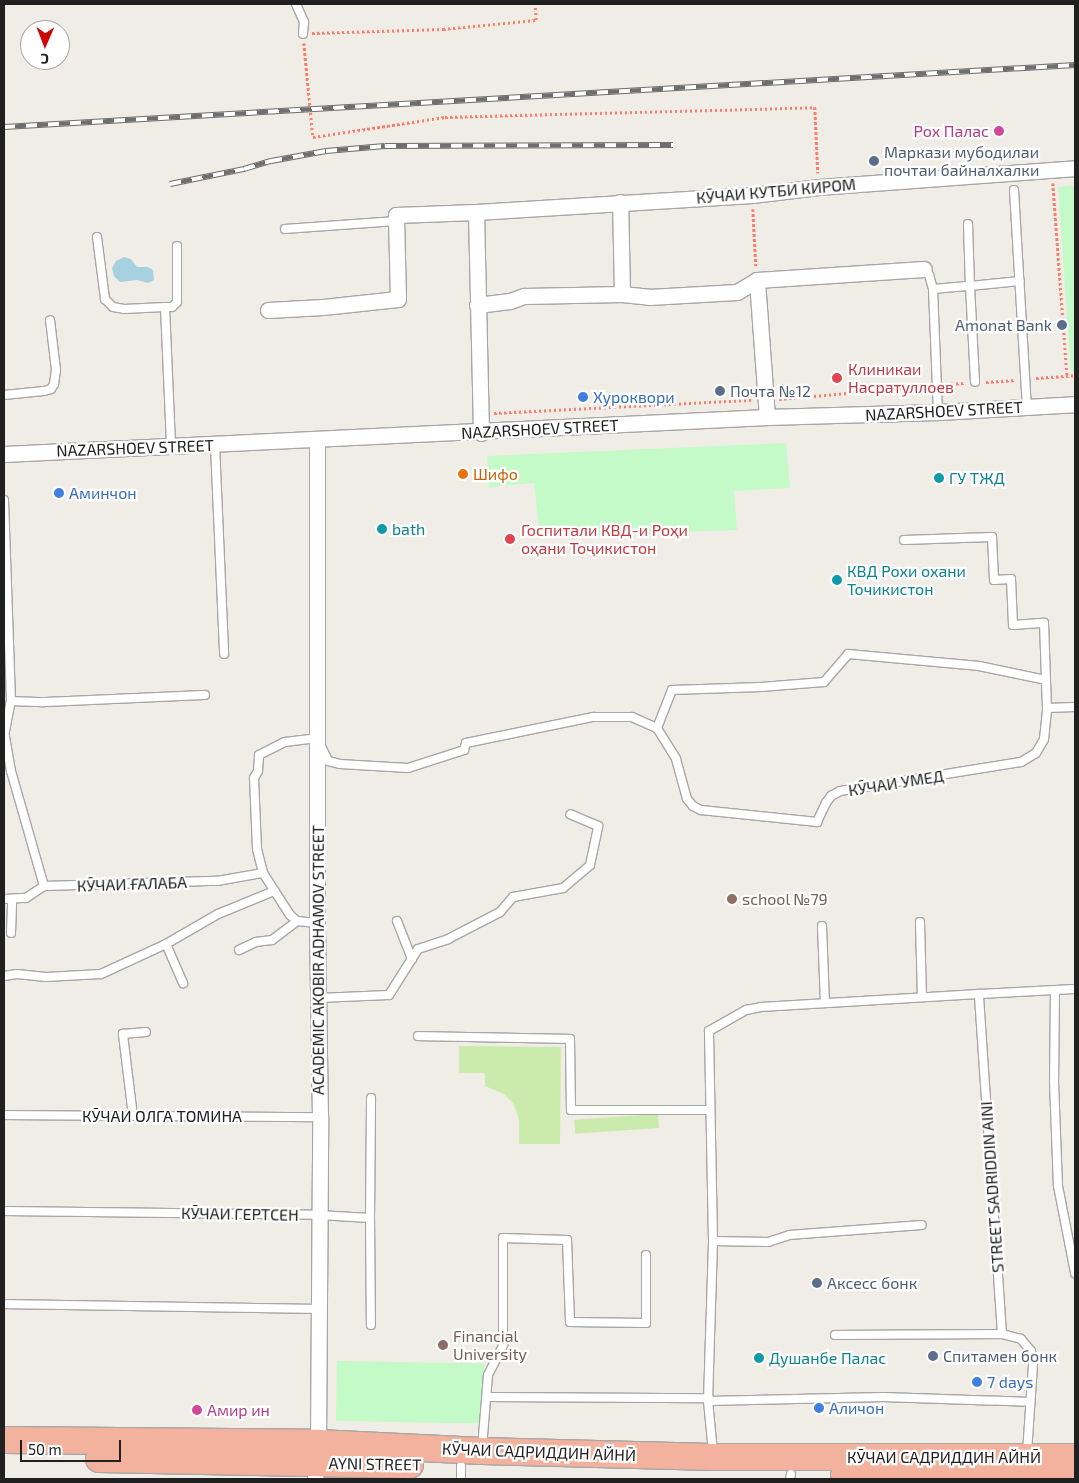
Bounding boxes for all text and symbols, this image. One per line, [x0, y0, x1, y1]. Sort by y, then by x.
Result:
north arrow [20, 20, 70, 70]
text: С [40, 51, 49, 68]
place label: Рох Палас [913, 121, 989, 141]
marker: Рох Палас [993, 125, 1005, 137]
place label: Маркази мубодилаи почтаи байналхалки [884, 142, 1039, 180]
marker: Маркази мубодилаи почтаи байналхалки [868, 155, 880, 167]
street label: КӮЧАИ КУТБИ КИРОМ [695, 174, 857, 208]
place label: Amonat Bank [955, 315, 1052, 335]
marker: Amonat Bank [1056, 319, 1068, 331]
place label: Клиникаи Насратуллоев [848, 359, 954, 397]
marker: Клиникаи Насратуллоев [830, 371, 844, 385]
place label: Почта №12 [730, 381, 811, 401]
marker: Почта №12 [714, 385, 726, 397]
place label: Хуроквори [593, 387, 675, 407]
marker: Хуроквори [577, 391, 589, 403]
street label: NAZARSHOEV STREET [865, 397, 1023, 425]
street label: NAZARSHOEV STREET [461, 415, 619, 443]
street label: NAZARSHOEV STREET [56, 436, 214, 460]
place label: Шифо [473, 464, 518, 484]
marker: Шифо [457, 468, 469, 480]
place label: ГУ ТЖД [949, 468, 1005, 488]
marker: ГУ ТЖД [933, 472, 945, 484]
place label: Аминчон [69, 483, 137, 503]
marker: Аминчон [53, 487, 65, 499]
place label: bath [392, 519, 425, 539]
place label: Госпитали КВД-и Роҳи оҳани Тоҷикистон [521, 520, 688, 558]
marker: bath [376, 523, 388, 535]
marker: Госпитали КВД-и Роҳи оҳани Тоҷикистон [503, 532, 517, 546]
place label: КВД Рохи охани Точикистон [847, 561, 966, 599]
marker: КВД Рохи охани Точикистон [831, 574, 843, 586]
street label: КӮЧАИ УМЕД [847, 766, 945, 800]
street label: ACADEMIC AKOBIR ADHAMOV STREET [308, 824, 328, 1096]
street label: КӮЧАИ ҒАЛАБА [77, 872, 187, 896]
place label: school №79 [742, 889, 828, 909]
marker: school №79 [726, 893, 738, 905]
street label: STREET SADRIDDIN AINI [976, 1100, 1008, 1274]
street label: КӮЧАИ ОЛГА ТОМИНА [82, 1106, 242, 1126]
street label: КӮЧАИ ГЕРТСЕН [181, 1203, 299, 1225]
place label: Аксесс бонк [827, 1273, 917, 1293]
marker: Аксесс бонк [811, 1277, 823, 1289]
place label: Financial University [453, 1326, 527, 1364]
marker: Financial University [437, 1339, 449, 1351]
place label: Спитамен бонк [943, 1346, 1057, 1366]
place label: Душанбе Палас [769, 1348, 886, 1368]
marker: Спитамен бонк [927, 1350, 939, 1362]
marker: Душанбе Палас [753, 1352, 765, 1364]
place label: 7 days [987, 1372, 1033, 1392]
marker: 7 days [971, 1376, 983, 1388]
place label: Аличон [829, 1398, 884, 1418]
place label: Амир ин [207, 1400, 270, 1420]
marker: Аличон [813, 1402, 825, 1414]
marker: Амир ин [191, 1404, 203, 1416]
scale bar [22, 1430, 124, 1462]
street label: КӮЧАИ САДРИДДИН АЙНӢ [442, 1439, 636, 1465]
text: 50 m [28, 1440, 62, 1458]
street label: КӮЧАИ САДРИДДИН АЙНӢ [847, 1447, 1041, 1467]
street label: AYNI STREET [329, 1454, 421, 1474]

